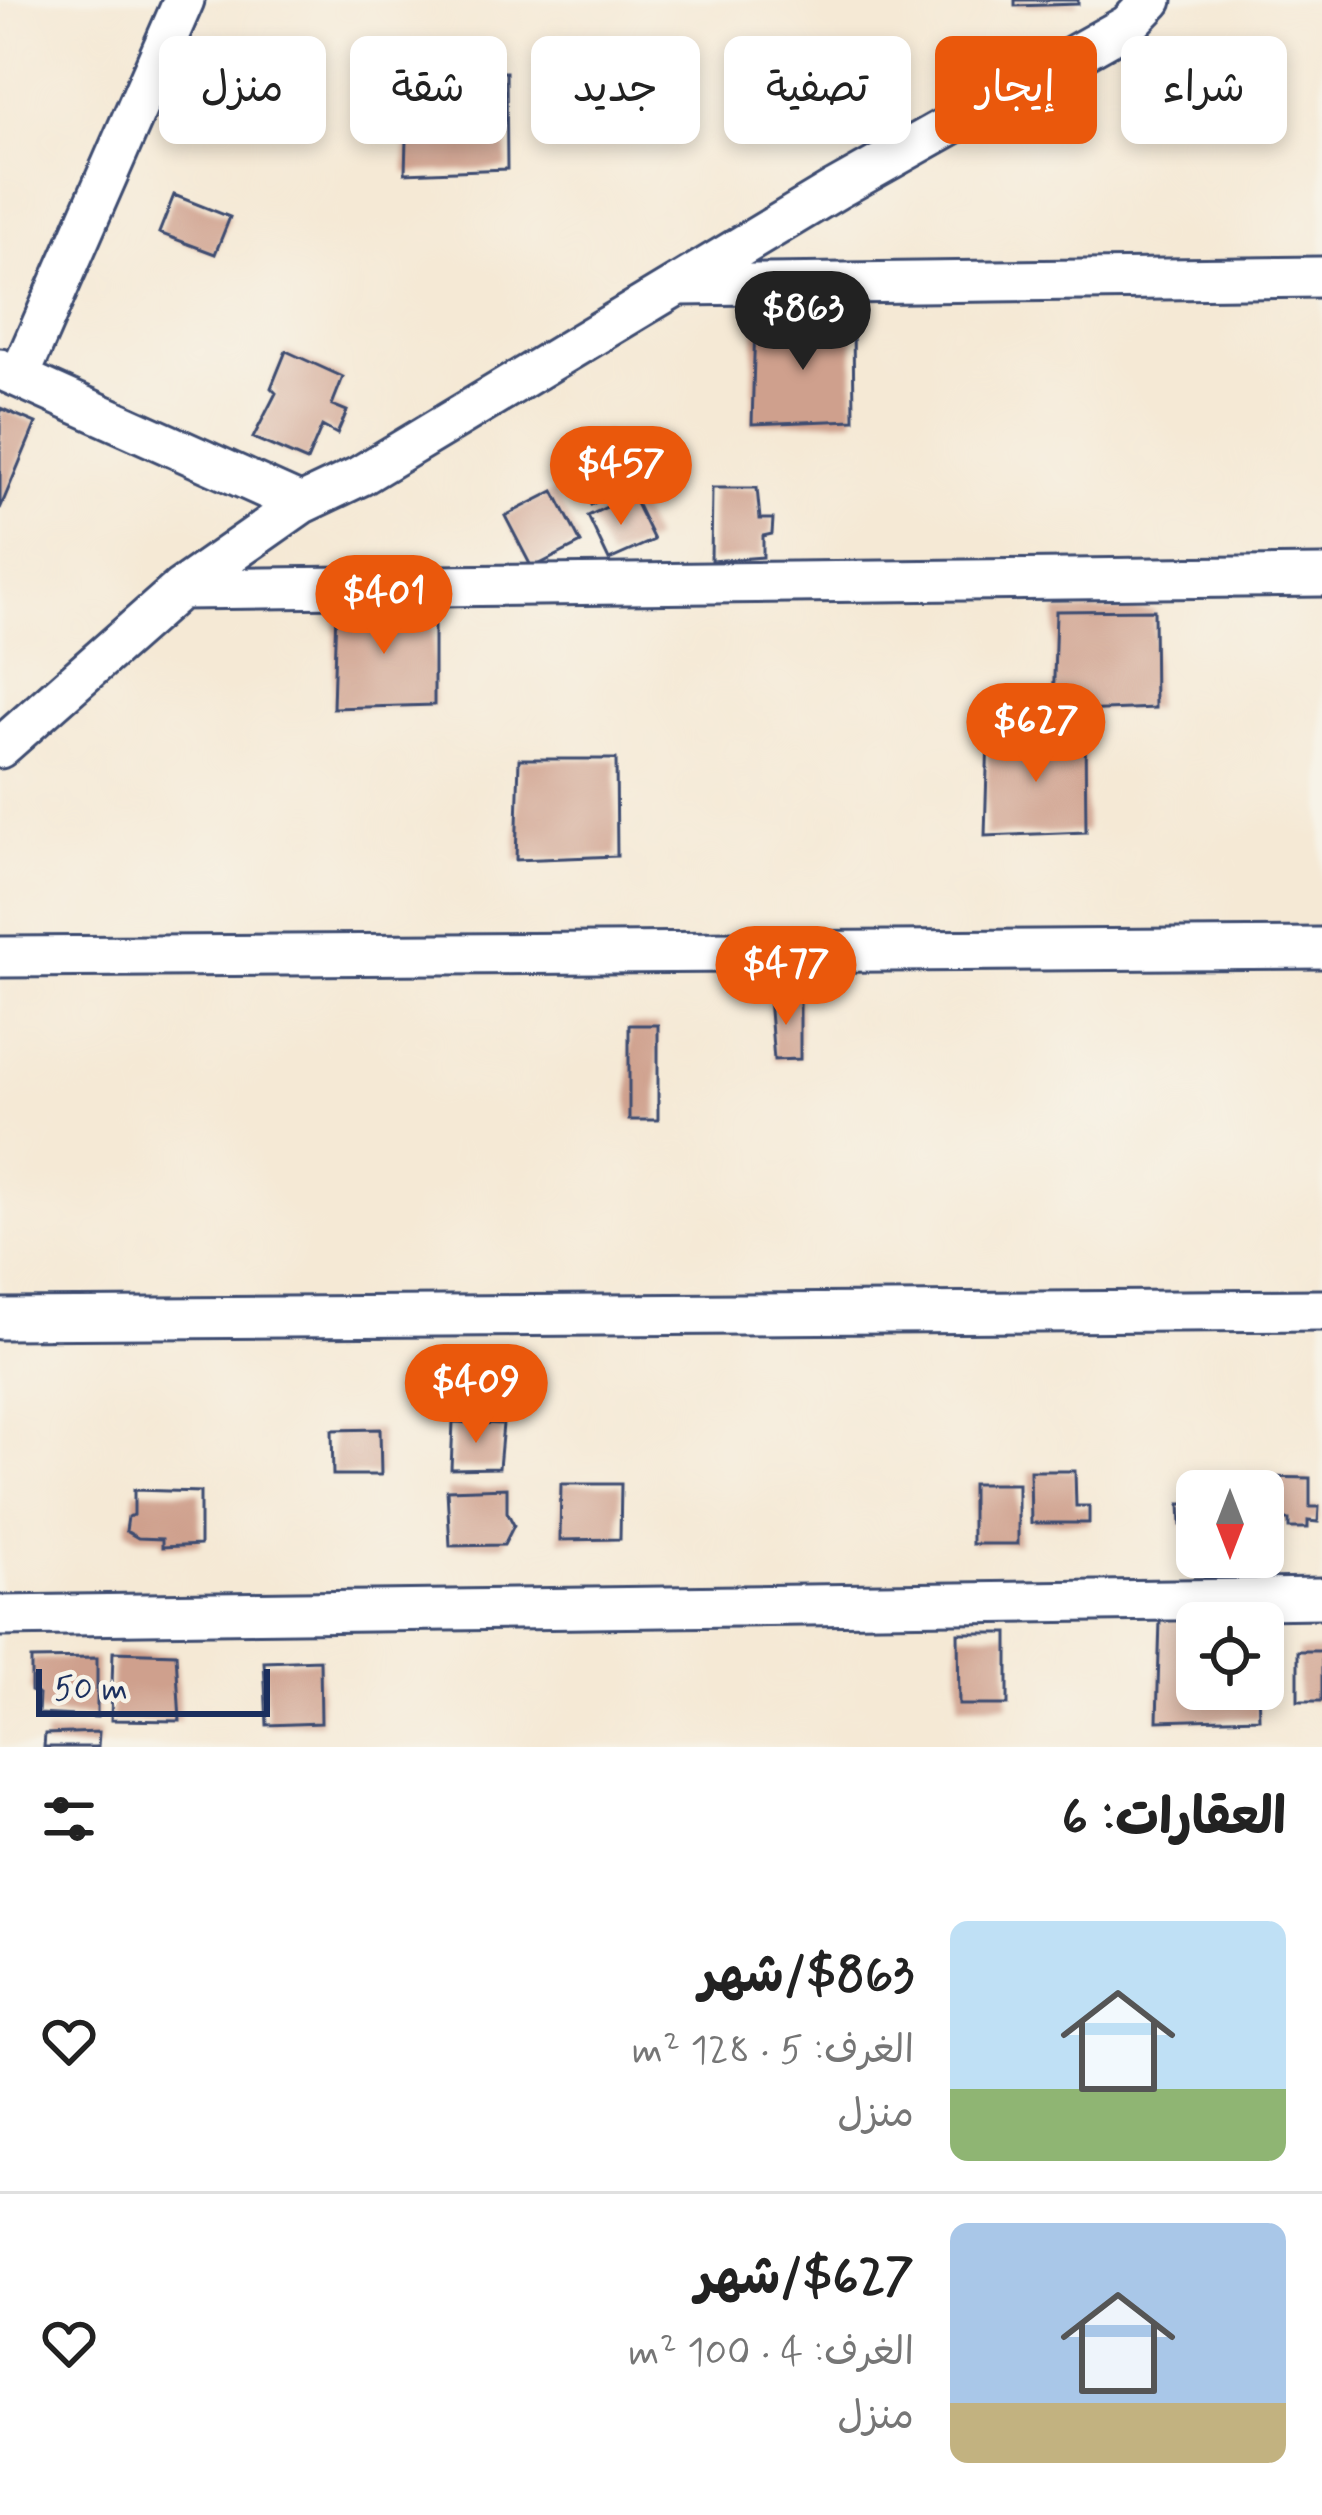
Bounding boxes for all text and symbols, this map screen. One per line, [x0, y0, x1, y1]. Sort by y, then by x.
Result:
chip: منزل [159, 36, 326, 144]
chip: شقة [350, 36, 507, 144]
chip: جديد [531, 36, 700, 144]
chip: تصفية [724, 36, 911, 144]
chip: إيجار [935, 36, 1097, 144]
chip: شراء [1121, 36, 1287, 144]
pin: $863 [732, 271, 874, 373]
text: $863 [762, 284, 844, 335]
pin: $457 [550, 426, 692, 528]
text: $457 [577, 439, 665, 490]
pin: $401 [313, 555, 455, 657]
text: $401 [342, 568, 426, 619]
pin: $627 [965, 683, 1107, 785]
text: $627 [993, 696, 1079, 747]
pin: $477 [715, 926, 857, 1028]
text: $477 [742, 939, 830, 990]
pin: $409 [405, 1344, 547, 1446]
text: $409 [432, 1357, 520, 1408]
north arrow [1176, 1470, 1284, 1578]
map controls [1176, 1470, 1284, 1710]
button: locate [1176, 1602, 1284, 1710]
scale bar [36, 1663, 270, 1716]
text: 50 m [54, 1668, 128, 1712]
icon: filters [36, 1786, 102, 1852]
text: العقارات: 6 [1062, 1786, 1286, 1852]
text: $863/شهر [699, 1944, 914, 2010]
icon: home [1046, 1969, 1190, 2113]
icon: heart [36, 2008, 102, 2074]
text: الغرف: 5 · 128 m² [632, 2026, 914, 2077]
text: منزل [837, 2090, 914, 2141]
text: $627/شهر [695, 2246, 914, 2312]
icon: home [1046, 2271, 1190, 2415]
icon: heart [36, 2310, 102, 2376]
text: الغرف: 4 · 100 m² [628, 2328, 914, 2379]
text: منزل [837, 2392, 914, 2443]

